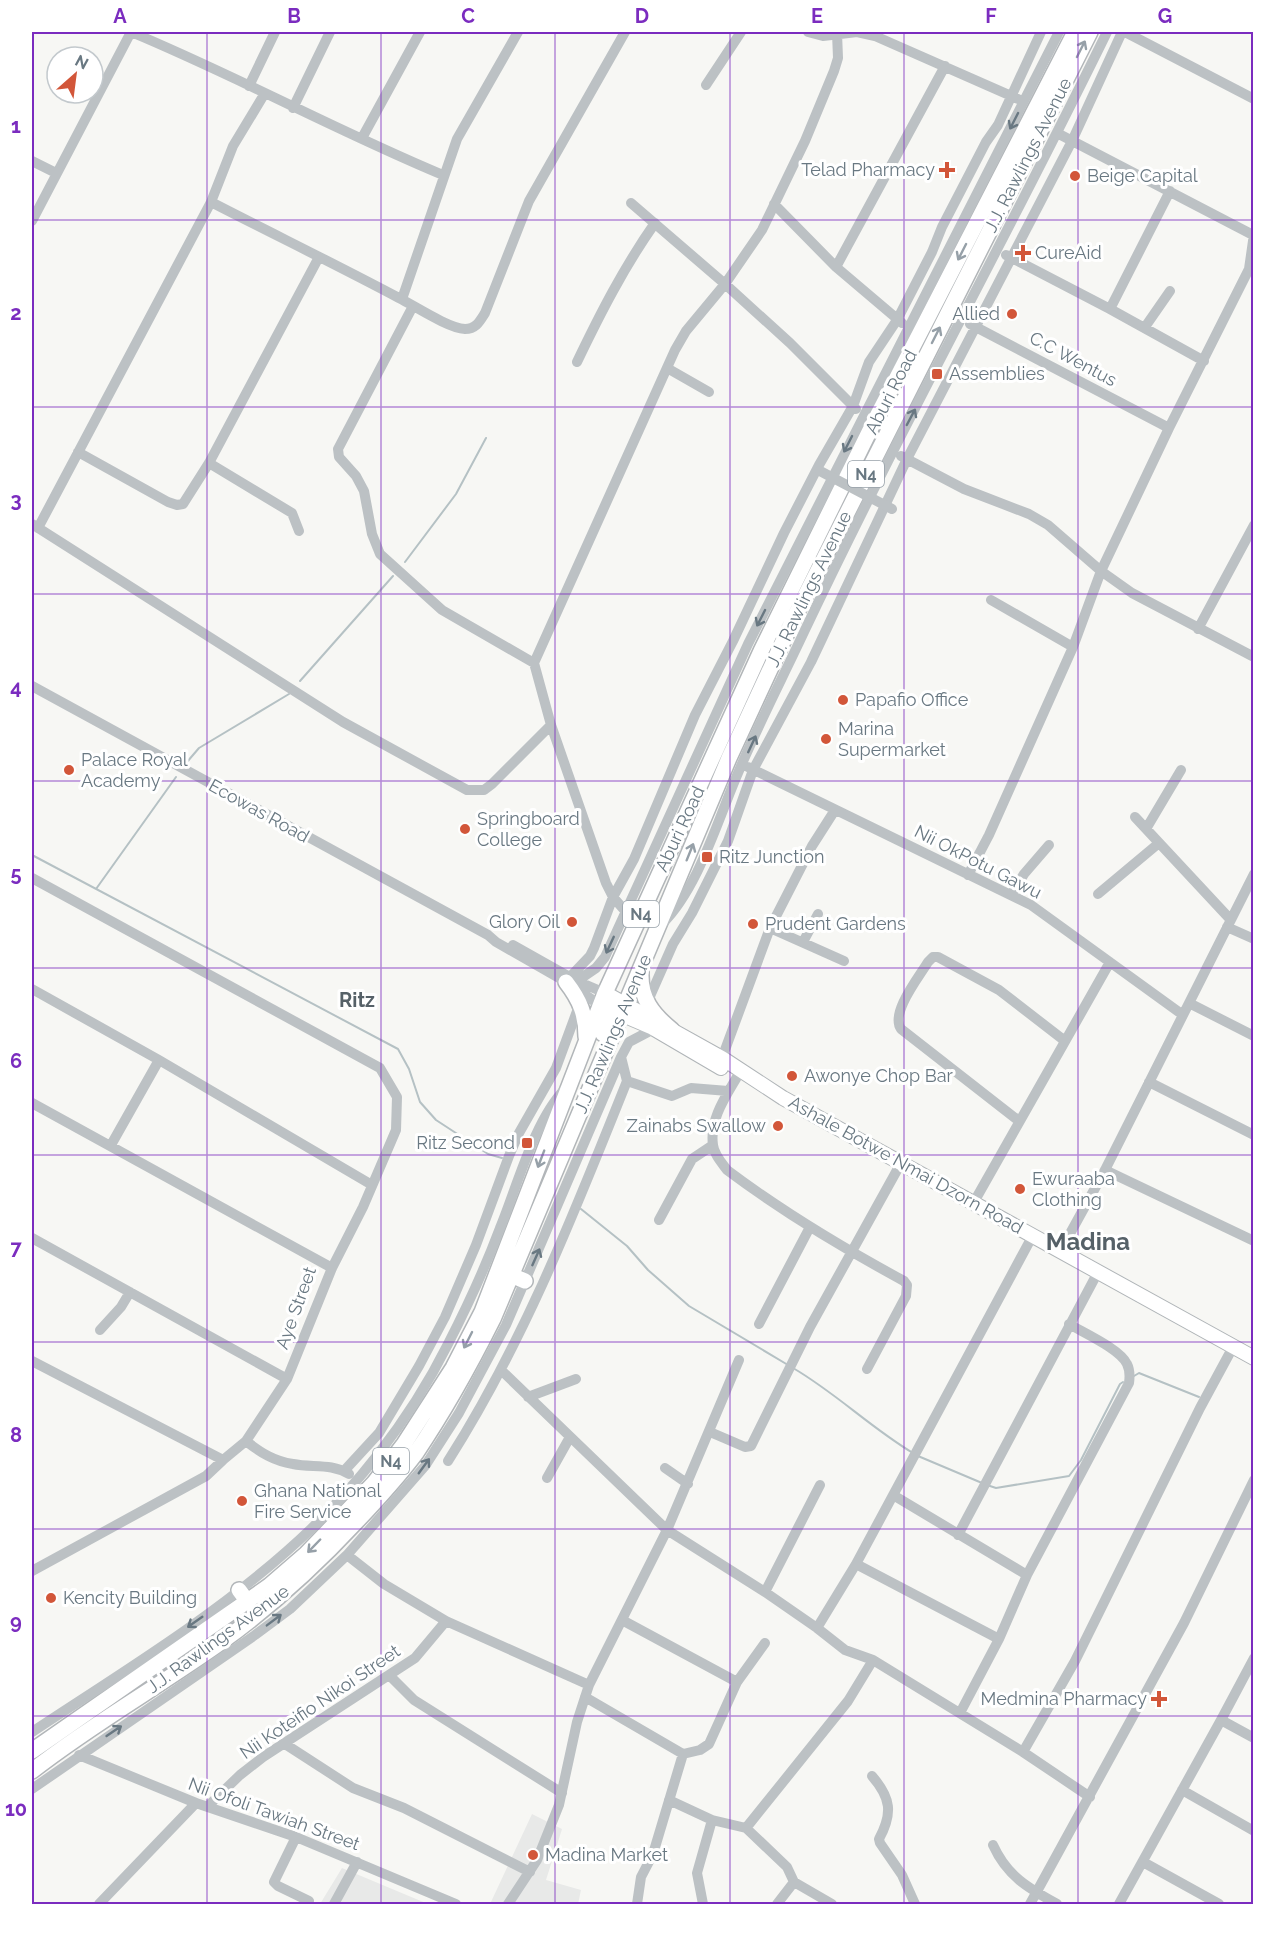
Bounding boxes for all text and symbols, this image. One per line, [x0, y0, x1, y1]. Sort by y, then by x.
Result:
text: A [113, 4, 127, 28]
text: B [287, 4, 301, 28]
text: C [461, 4, 475, 28]
text: D [635, 4, 649, 28]
text: E [811, 4, 823, 28]
text: F [985, 4, 997, 28]
text: G [1158, 4, 1172, 28]
one-way arrow [1076, 40, 1088, 58]
north arrow [45, 45, 105, 105]
text: N [72, 51, 92, 73]
street label: J.J. Rawlings Avenue [979, 74, 1076, 236]
one-way arrow [1008, 112, 1019, 130]
text: 1 [11, 114, 21, 138]
place label: Telad Pharmacy [801, 159, 935, 180]
marker: Telad Pharmacy [940, 163, 954, 177]
place label: Beige Capital [1087, 165, 1198, 186]
marker: Beige Capital [1068, 169, 1082, 183]
place label: CureAid [1035, 242, 1102, 263]
one-way arrow [956, 243, 968, 261]
marker: CureAid [1016, 246, 1030, 260]
text: 2 [10, 301, 22, 325]
place label: Allied [952, 303, 1000, 324]
marker: Allied [1005, 307, 1019, 321]
one-way arrow [931, 326, 943, 344]
street label: C.C Wentus [1026, 327, 1121, 390]
street label: Aburi Road [860, 346, 921, 438]
place label: Assemblies [949, 363, 1045, 384]
marker: Assemblies [930, 367, 944, 381]
one-way arrow [906, 409, 917, 427]
one-way arrow [842, 435, 853, 453]
road number: N4 [848, 461, 884, 487]
text: 3 [10, 488, 22, 512]
street label: J.J. Rawlings Avenue [762, 507, 856, 670]
one-way arrow [754, 609, 766, 627]
text: 4 [10, 675, 22, 699]
place label: Papafio Office [855, 689, 969, 710]
marker: Papafio Office [836, 693, 850, 707]
place label: Marina Supermarket [838, 718, 946, 760]
marker: Marina Supermarket [819, 732, 833, 746]
one-way arrow [746, 735, 758, 753]
place label: Palace Royal Academy [81, 749, 188, 791]
marker: Palace Royal Academy [62, 763, 76, 777]
street label: Ecowas Road [205, 774, 313, 847]
street label: Aburi Road [651, 783, 709, 875]
place label: Springboard College [477, 808, 580, 850]
street label: Nii OkPotu Gawu [911, 820, 1045, 903]
marker: Springboard College [458, 822, 472, 836]
one-way arrow [685, 843, 696, 862]
place label: Ritz Junction [719, 846, 824, 867]
marker: Ritz Junction [700, 850, 714, 864]
text: 5 [10, 862, 22, 886]
road number: N4 [623, 901, 659, 927]
place label: Glory Oil [489, 911, 560, 932]
place label: Prudent Gardens [765, 913, 906, 934]
marker: Glory Oil [565, 915, 579, 929]
marker: Prudent Gardens [746, 917, 760, 931]
one-way arrow [604, 935, 616, 953]
street label: J.J. Rawlings Avenue [570, 951, 656, 1116]
district label: Ritz [339, 988, 375, 1012]
text: 6 [10, 1049, 22, 1073]
place label: Awonye Chop Bar [804, 1065, 953, 1086]
marker: Awonye Chop Bar [785, 1069, 799, 1083]
street label: Ashale Botwe Nmai Dzorn Road [785, 1091, 1027, 1238]
place label: Zainabs Swallow [627, 1115, 766, 1136]
marker: Zainabs Swallow [771, 1119, 785, 1133]
place label: Ritz Second [416, 1132, 515, 1153]
marker: Ritz Second [520, 1136, 534, 1150]
one-way arrow [534, 1149, 545, 1168]
place label: Ewuraaba Clothing [1032, 1168, 1115, 1210]
marker: Ewuraaba Clothing [1013, 1182, 1027, 1196]
district label: Madina [1046, 1227, 1130, 1256]
text: 7 [10, 1236, 22, 1260]
one-way arrow [530, 1249, 542, 1267]
street label: Aye Street [271, 1264, 320, 1352]
one-way arrow [461, 1330, 473, 1348]
text: 8 [10, 1423, 22, 1447]
road number: N4 [373, 1448, 409, 1474]
one-way arrow [418, 1458, 431, 1474]
place label: Ghana National Fire Service [254, 1480, 382, 1522]
marker: Ghana National Fire Service [235, 1494, 249, 1508]
one-way arrow [307, 1538, 322, 1553]
street label: J.J. Rawlings Avenue [143, 1580, 293, 1697]
place label: Kencity Building [63, 1587, 197, 1608]
marker: Kencity Building [44, 1591, 58, 1605]
text: 9 [10, 1610, 22, 1634]
one-way arrow [266, 1614, 282, 1627]
one-way arrow [188, 1616, 204, 1628]
street label: Nii Koteifio Nikoi Street [236, 1640, 404, 1763]
place label: Medmina Pharmacy [981, 1688, 1147, 1709]
marker: Medmina Pharmacy [1152, 1692, 1166, 1706]
one-way arrow [105, 1725, 121, 1737]
street label: Nii Ofoli Tawiah Street [186, 1773, 363, 1854]
text: 10 [5, 1797, 27, 1821]
place label: Madina Market [545, 1844, 668, 1865]
marker: Madina Market [526, 1848, 540, 1862]

